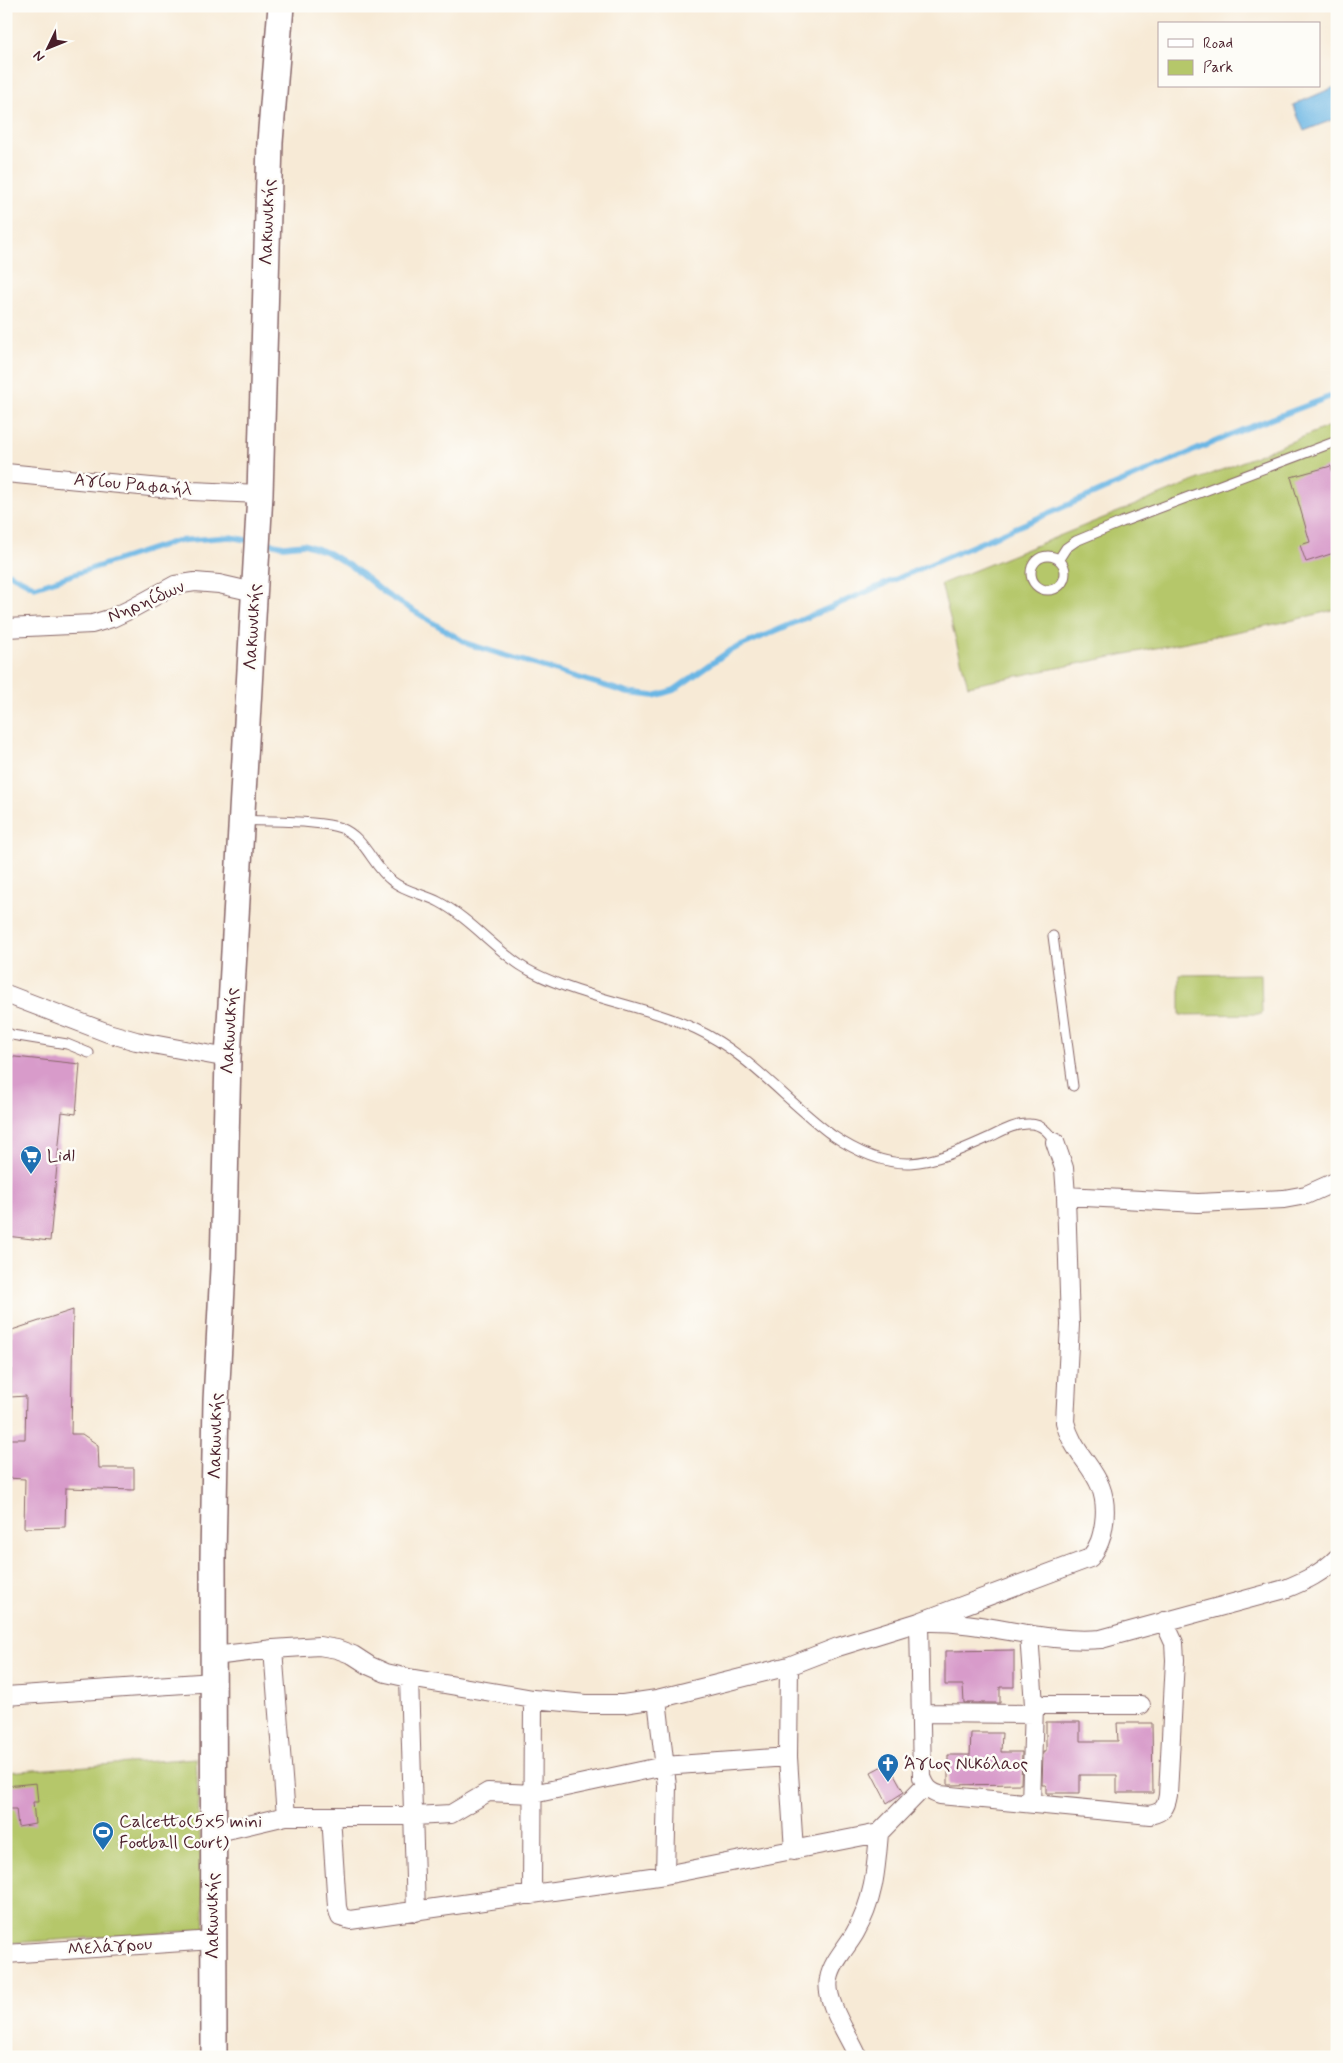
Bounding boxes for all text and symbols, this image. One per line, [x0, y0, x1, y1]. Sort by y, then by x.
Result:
north arrow [22, 22, 72, 72]
legend [1158, 22, 1320, 88]
text: Road [1203, 34, 1233, 54]
text: N [29, 47, 49, 66]
text: Park [1203, 58, 1233, 78]
street label: Λακωνικής [254, 178, 282, 266]
street label: Αγίου Ραφαήλ [73, 468, 193, 502]
street label: Νηρηίδων [104, 575, 188, 629]
street label: Λακωνικής [239, 583, 267, 671]
street label: Λακωνικής [216, 987, 244, 1075]
supermarket icon: Lidl [19, 1144, 43, 1175]
place label: Lidl [47, 1144, 75, 1168]
street label: Λακωνικής [203, 1392, 229, 1480]
church icon: Άγιος Νικόλαος [876, 1752, 900, 1783]
place label: Άγιος Νικόλαος [904, 1752, 1028, 1776]
place label: Calcetto(5x5 mini Football Court) [119, 1810, 262, 1855]
sports icon: Calcetto(5x5 mini Football Court) [91, 1820, 115, 1851]
street label: Λακωνικής [201, 1873, 225, 1959]
street label: Μελάγρου [67, 1932, 153, 1962]

